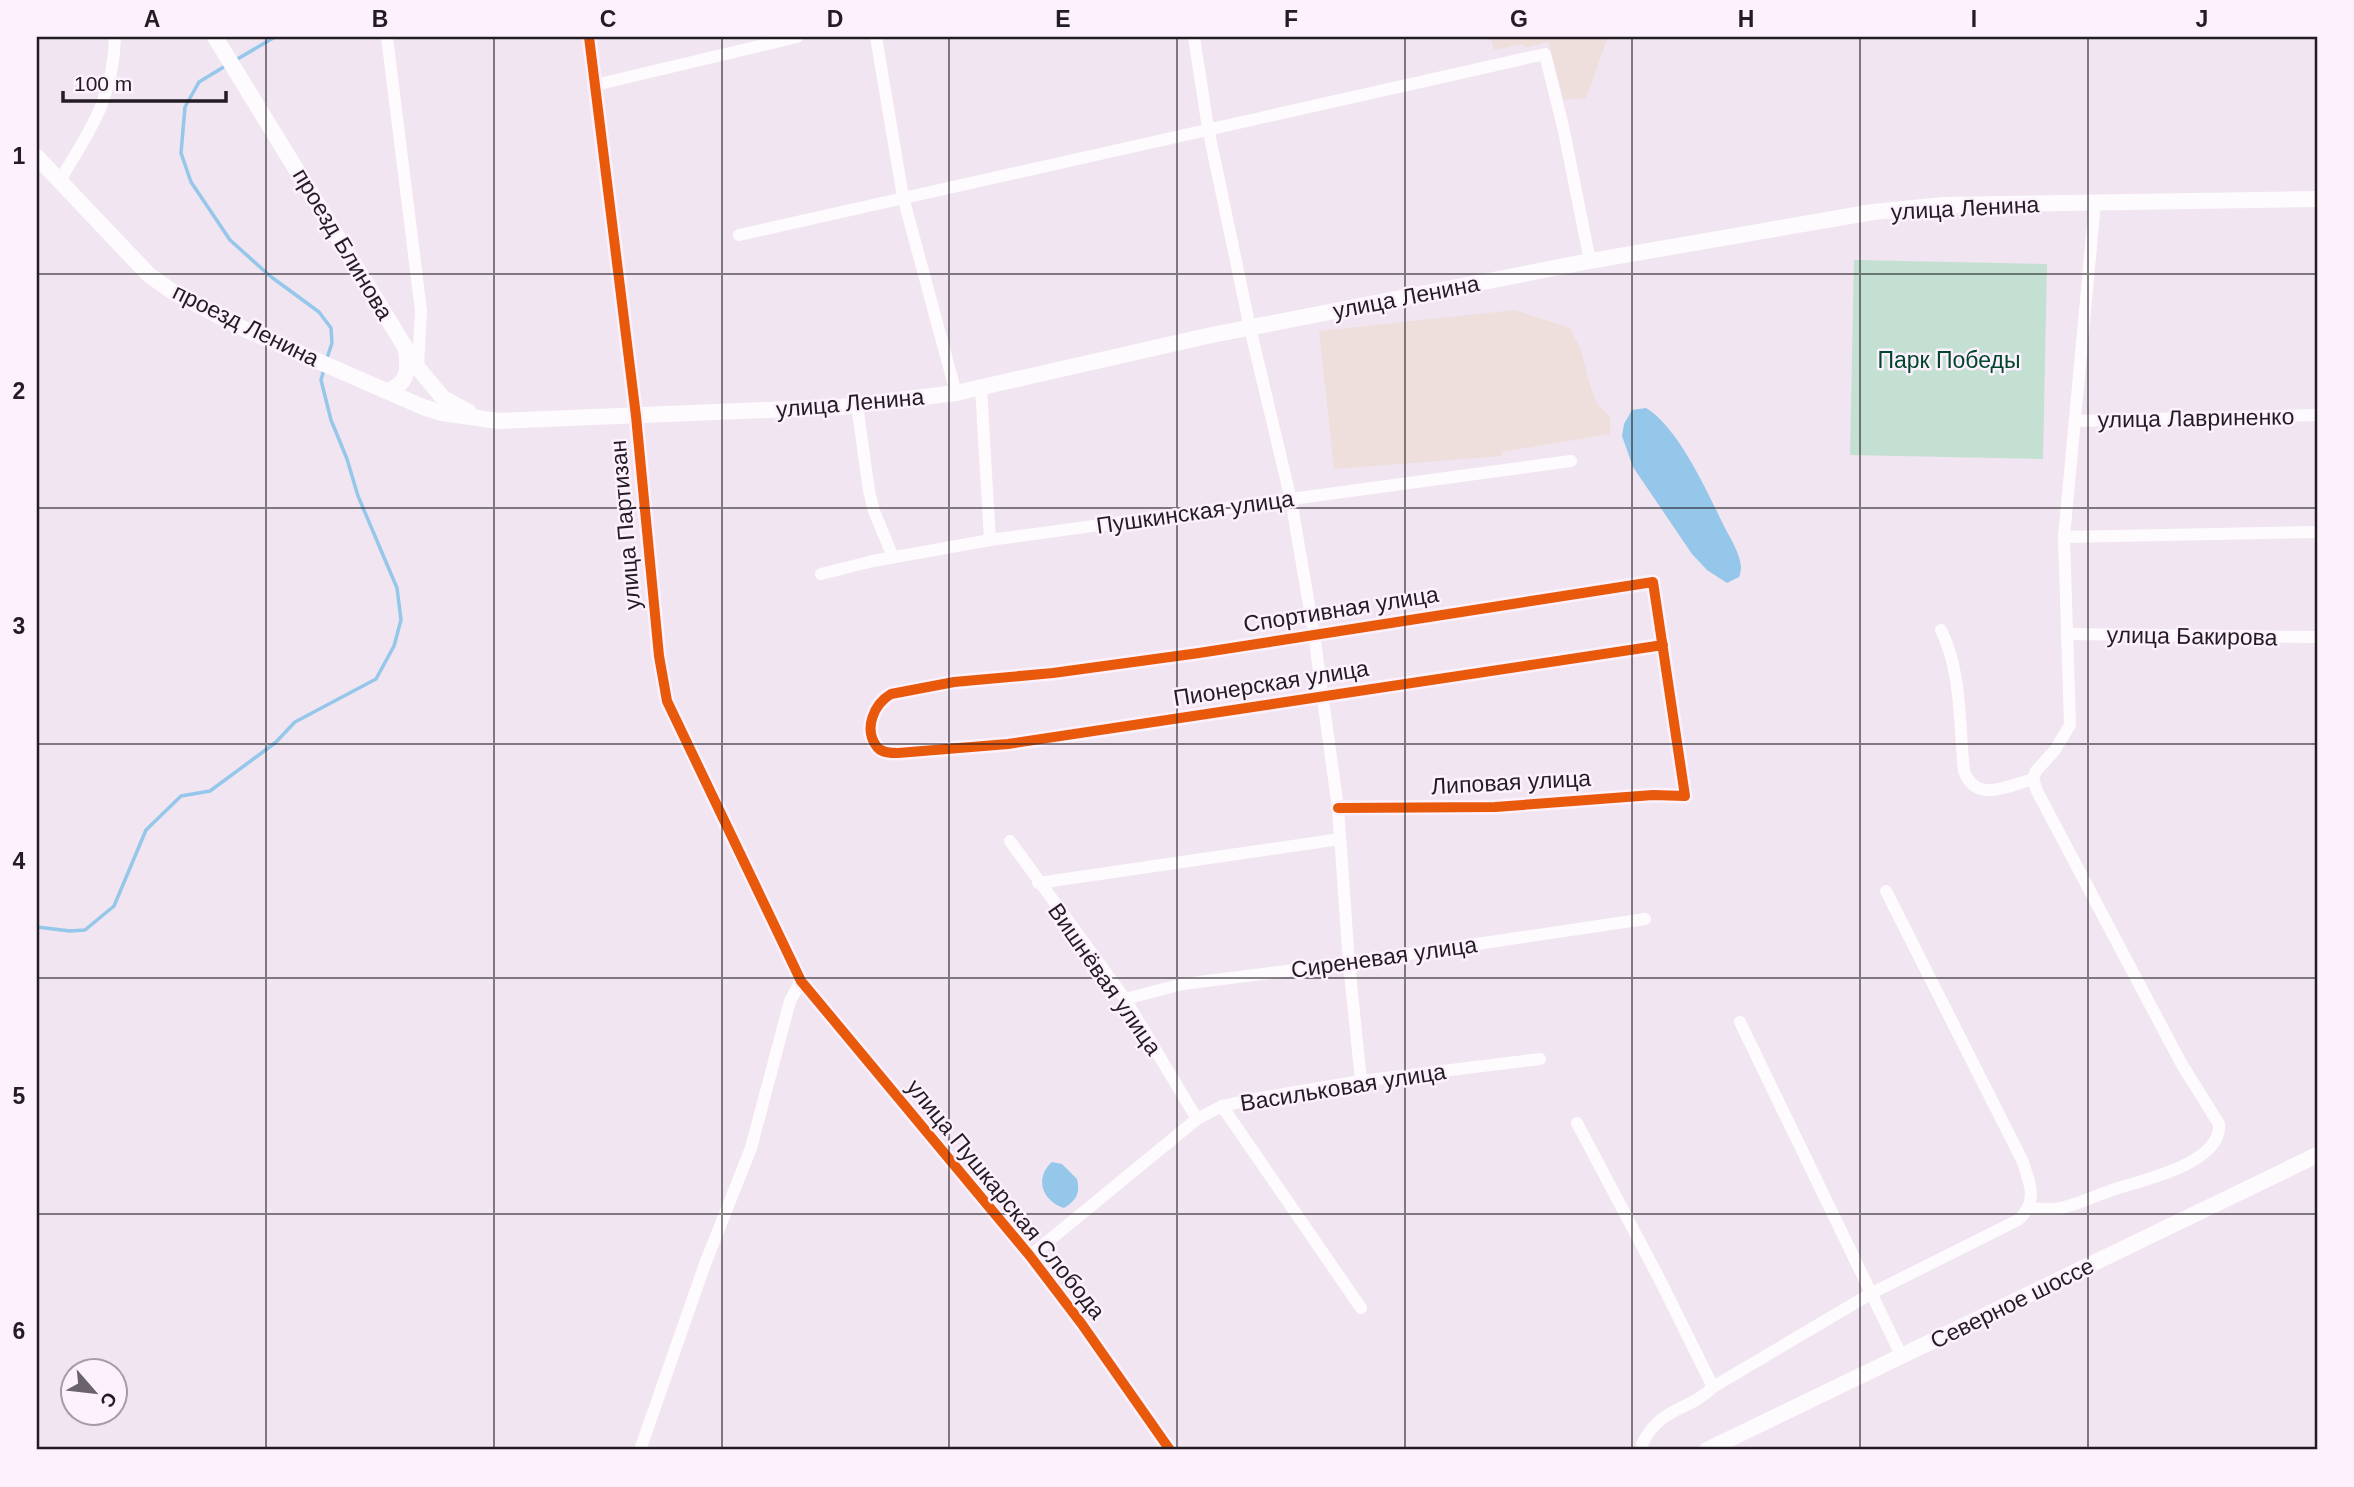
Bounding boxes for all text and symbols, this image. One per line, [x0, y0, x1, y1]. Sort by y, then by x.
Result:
text: A [144, 6, 160, 32]
text: B [372, 6, 388, 32]
text: C [600, 6, 616, 32]
text: D [827, 6, 843, 32]
text: E [1055, 6, 1071, 32]
text: F [1284, 6, 1298, 32]
text: G [1510, 6, 1528, 32]
text: H [1738, 6, 1754, 32]
text: I [1971, 6, 1977, 32]
text: J [2196, 6, 2208, 32]
scale bar [63, 60, 226, 104]
text: 100 m [74, 72, 132, 95]
text: 1 [13, 143, 26, 169]
street label: проезд Блинова [288, 164, 398, 324]
street label: улица Ленина [1890, 191, 2040, 225]
street label: улица Ленина [1331, 270, 1482, 324]
street label: проезд Ленина [169, 278, 323, 372]
park label: Парк Победы [1877, 347, 2021, 373]
text: 2 [13, 378, 25, 404]
street label: улица Ленина [775, 384, 925, 422]
street label: улица Лавриненко [2097, 403, 2295, 433]
street label: улица Партизан [605, 439, 645, 611]
street label: Пушкинская улица [1095, 485, 1296, 539]
street label: Спортивная улица [1242, 581, 1441, 637]
text: 3 [13, 613, 25, 639]
street label: улица Бакирова [2106, 622, 2278, 650]
street label: Пионерская улица [1171, 655, 1371, 711]
street label: Липовая улица [1430, 765, 1592, 799]
text: 4 [13, 848, 26, 874]
street label: Вишнёвая улица [1043, 898, 1167, 1060]
street label: Сиреневая улица [1289, 931, 1479, 983]
street label: Васильковая улица [1238, 1058, 1448, 1116]
street label: улица Пушкарская Слобода [901, 1074, 1111, 1324]
text: 5 [13, 1083, 26, 1109]
street label: Северное шоссе [1926, 1252, 2098, 1354]
text: 6 [13, 1318, 25, 1344]
north arrow [60, 1358, 130, 1428]
text: С [96, 1389, 121, 1411]

